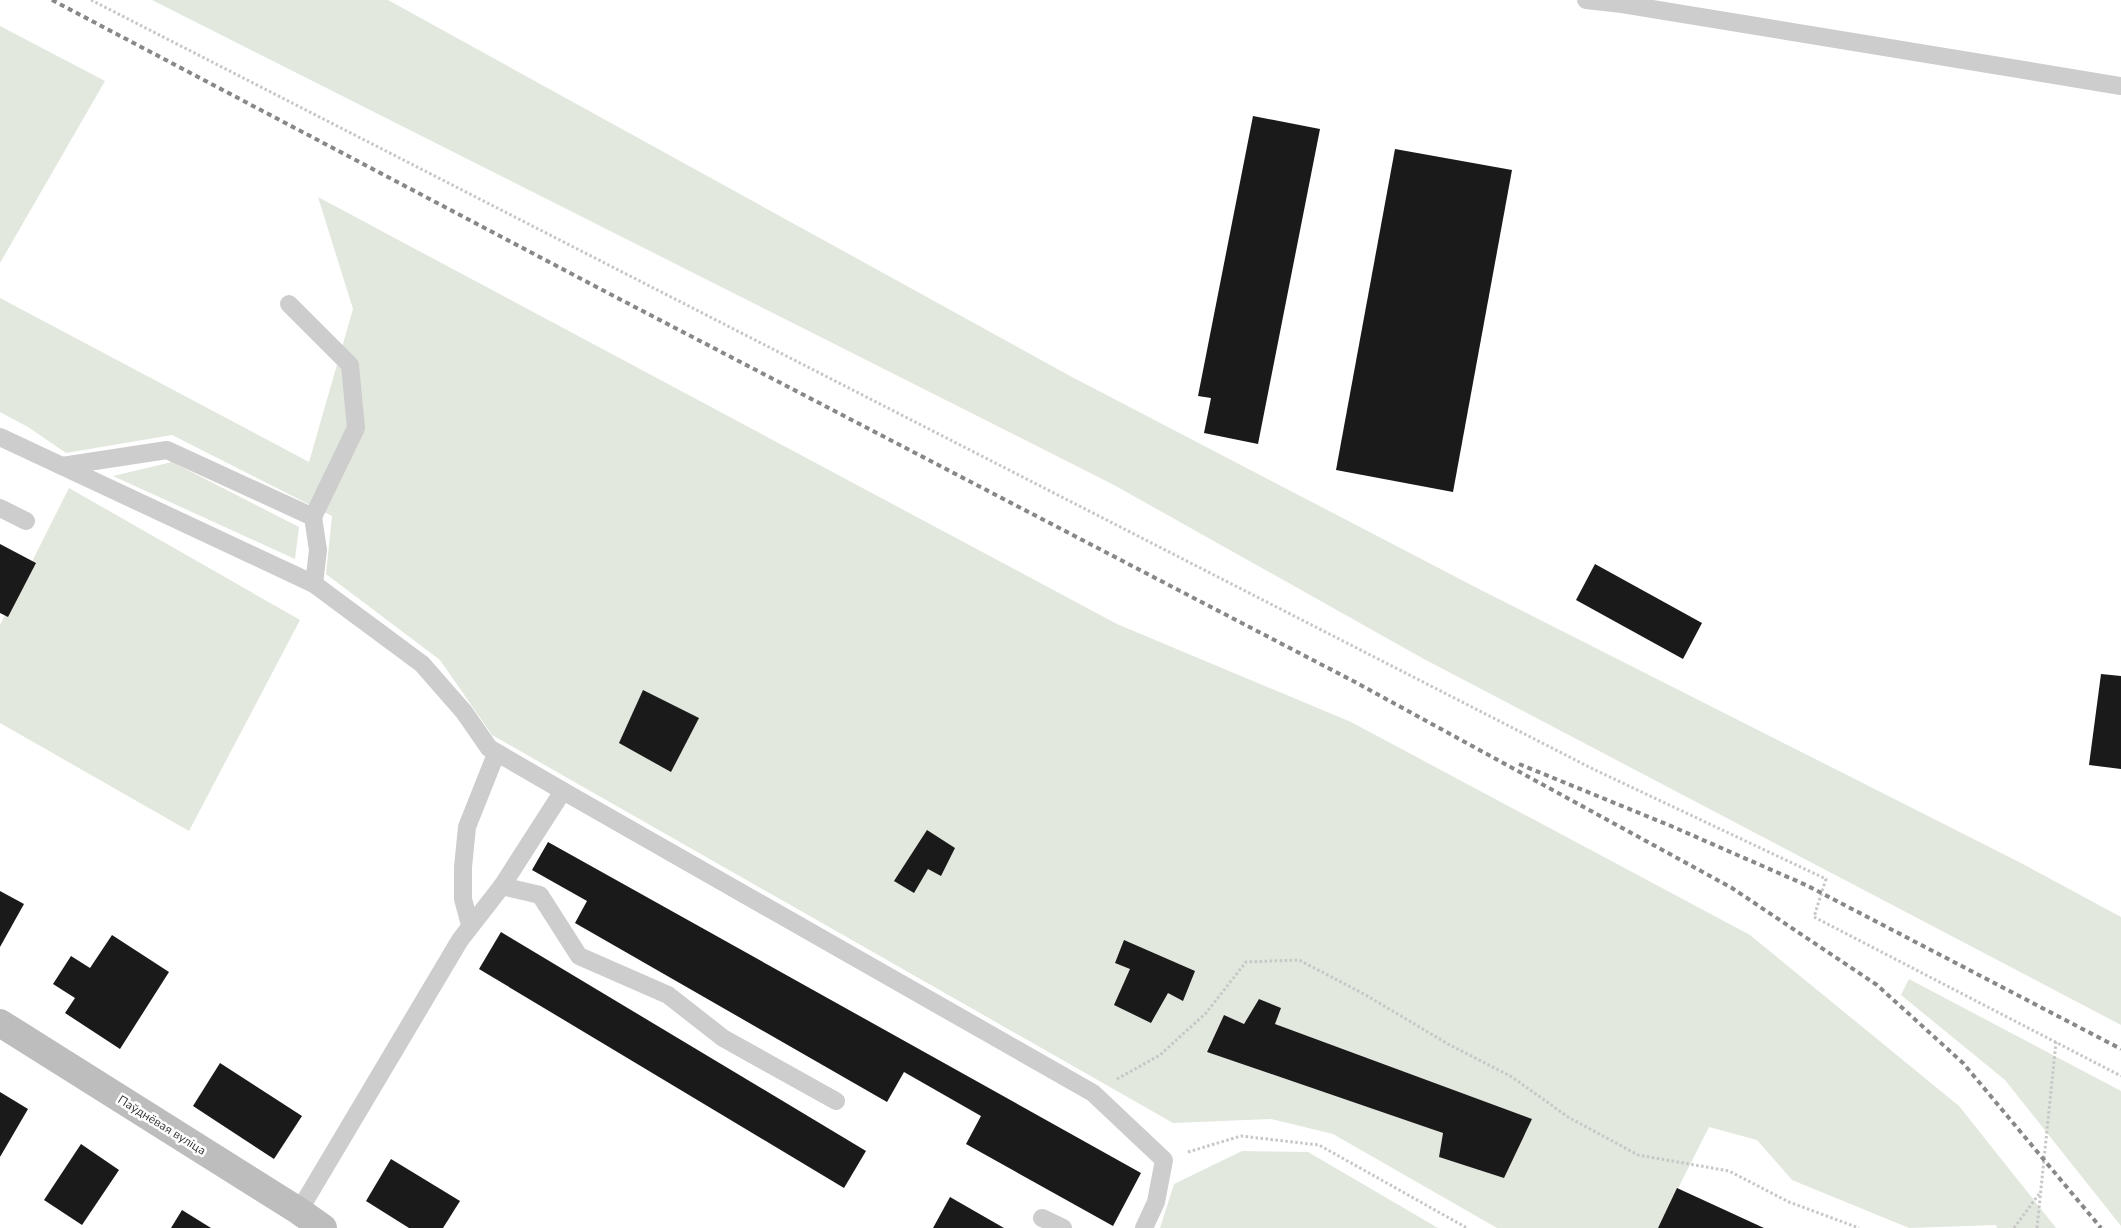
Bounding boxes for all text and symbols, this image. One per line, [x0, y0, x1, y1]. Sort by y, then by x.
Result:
street label: Паўднёвая вуліца [115, 1091, 209, 1159]

